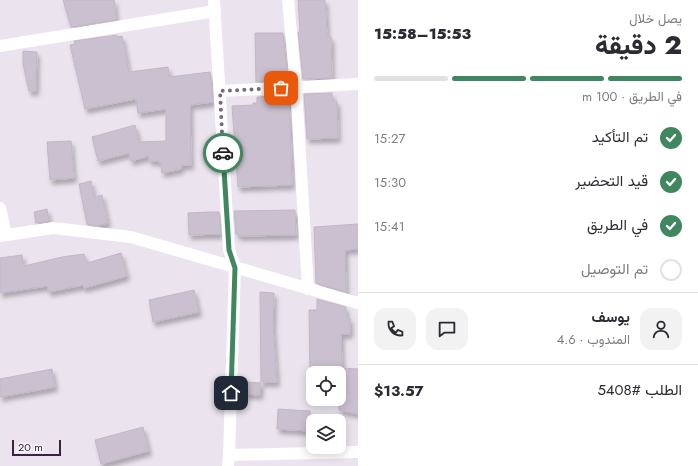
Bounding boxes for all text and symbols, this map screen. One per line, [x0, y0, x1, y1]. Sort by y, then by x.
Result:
text: يصل خلال [629, 9, 682, 28]
text: 15:53–15:58 [374, 23, 471, 45]
text: 2 دقيقة [595, 26, 682, 64]
pin [264, 71, 298, 105]
icon: bag [270, 77, 292, 99]
text: في الطريق · 100 m [582, 87, 682, 106]
text: تم التأكيد [592, 126, 648, 148]
icon: check [660, 127, 682, 149]
text: 15:27 [374, 129, 405, 148]
courier [203, 133, 243, 173]
icon: car [212, 142, 234, 164]
text: قيد التحضير [575, 170, 648, 192]
icon: check [660, 171, 682, 193]
text: 15:30 [374, 173, 406, 192]
text: في الطريق [587, 214, 648, 236]
icon: check [660, 215, 682, 237]
text: 15:41 [374, 217, 405, 236]
text: تم التوصيل [581, 258, 648, 280]
text: يوسف [592, 306, 630, 328]
button: phone [374, 308, 416, 350]
button: chat [426, 308, 468, 350]
button: person [640, 308, 682, 350]
text: المندوب · 4.6 [557, 330, 630, 349]
map controls [306, 366, 346, 454]
button: locate [306, 366, 346, 406]
pin [214, 376, 248, 410]
text: الطلب #5408 [597, 379, 682, 401]
text: $13.57 [374, 380, 424, 402]
icon: home [220, 382, 242, 404]
button: layers [306, 414, 346, 454]
scale bar [12, 438, 61, 457]
text: 20 m [18, 439, 43, 455]

